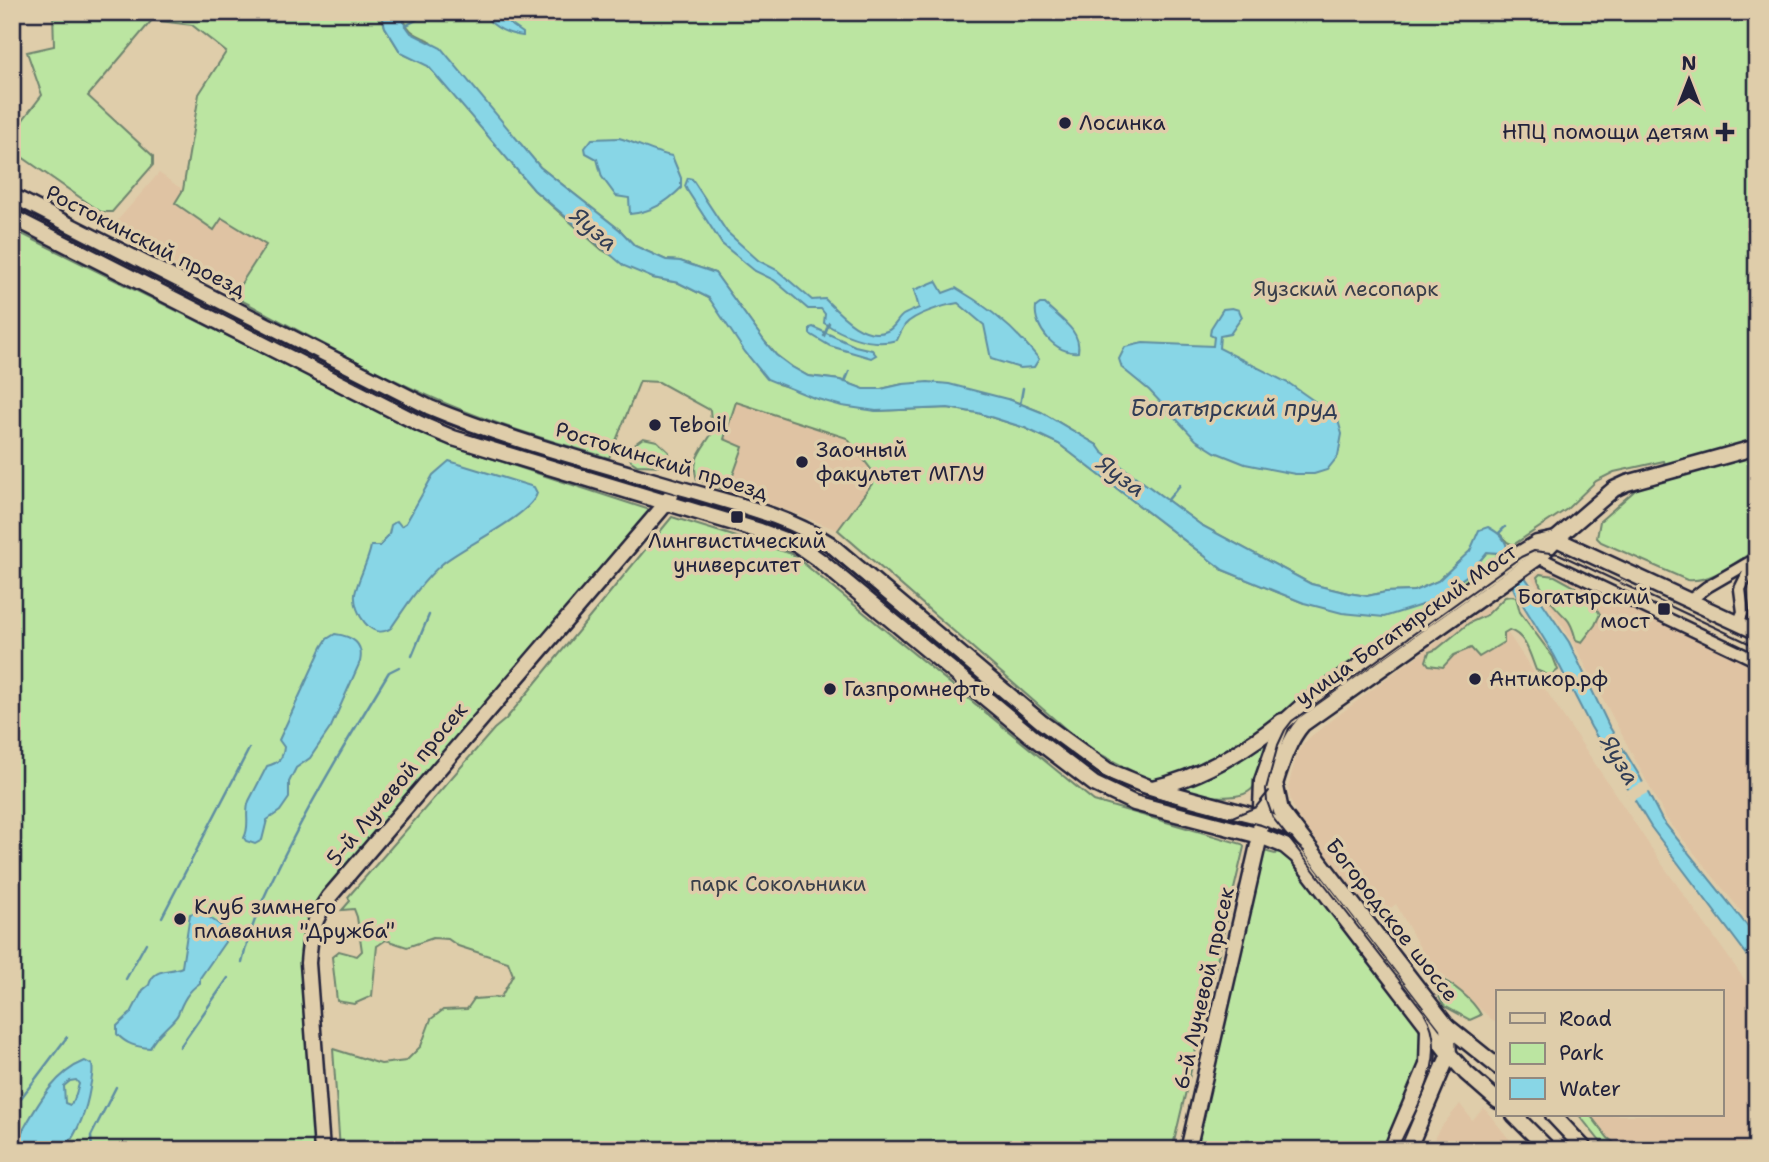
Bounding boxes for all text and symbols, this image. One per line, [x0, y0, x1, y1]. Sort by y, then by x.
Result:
north arrow [1654, 46, 1724, 116]
text: N [1681, 51, 1697, 76]
place label: Лосинка [1079, 109, 1166, 137]
marker: Лосинка [1057, 115, 1073, 131]
place label: НПЦ помощи детям [1502, 118, 1709, 146]
marker: НПЦ помощи детям [1715, 122, 1735, 142]
street label: Ростокинский проезд [41, 178, 251, 304]
water label: Яуза [563, 200, 624, 258]
park label: Яузский лесопарк [1254, 275, 1438, 303]
water label: Богатырский пруд [1130, 393, 1338, 423]
place label: Teboil [669, 411, 729, 439]
street label: Ростокинский проезд [552, 415, 772, 507]
marker: Teboil [647, 417, 663, 433]
place label: Заочный факультет МГЛУ [816, 436, 985, 488]
water label: Яуза [1090, 448, 1151, 504]
marker: Заочный факультет МГЛУ [794, 454, 810, 470]
marker: Лингвистический университет [729, 509, 745, 525]
place label: Лингвистический университет [648, 527, 826, 579]
street label: улица Богатырский Мост [1290, 538, 1523, 712]
place label: Богатырский мост [1517, 583, 1650, 635]
marker: Богатырский мост [1656, 601, 1672, 617]
place label: Антикор.рф [1489, 665, 1608, 693]
marker: Антикор.рф [1467, 671, 1483, 687]
place label: Газпромнефть [844, 675, 990, 703]
marker: Газпромнефть [822, 681, 838, 697]
street label: 5-й Лучевой просек [320, 696, 474, 872]
water label: Яуза [1593, 729, 1647, 791]
street label: Богородское шоссе [1319, 833, 1465, 1007]
park label: парк Сокольники [690, 870, 866, 898]
street label: 6-й Лучевой просек [1167, 884, 1241, 1092]
place label: Клуб зимнего плавания "Дружба" [194, 893, 395, 945]
marker: Клуб зимнего плавания "Дружба" [172, 911, 188, 927]
legend [1496, 990, 1724, 1116]
text: Road [1559, 1005, 1612, 1033]
text: Park [1559, 1039, 1604, 1067]
text: Water [1559, 1075, 1621, 1103]

